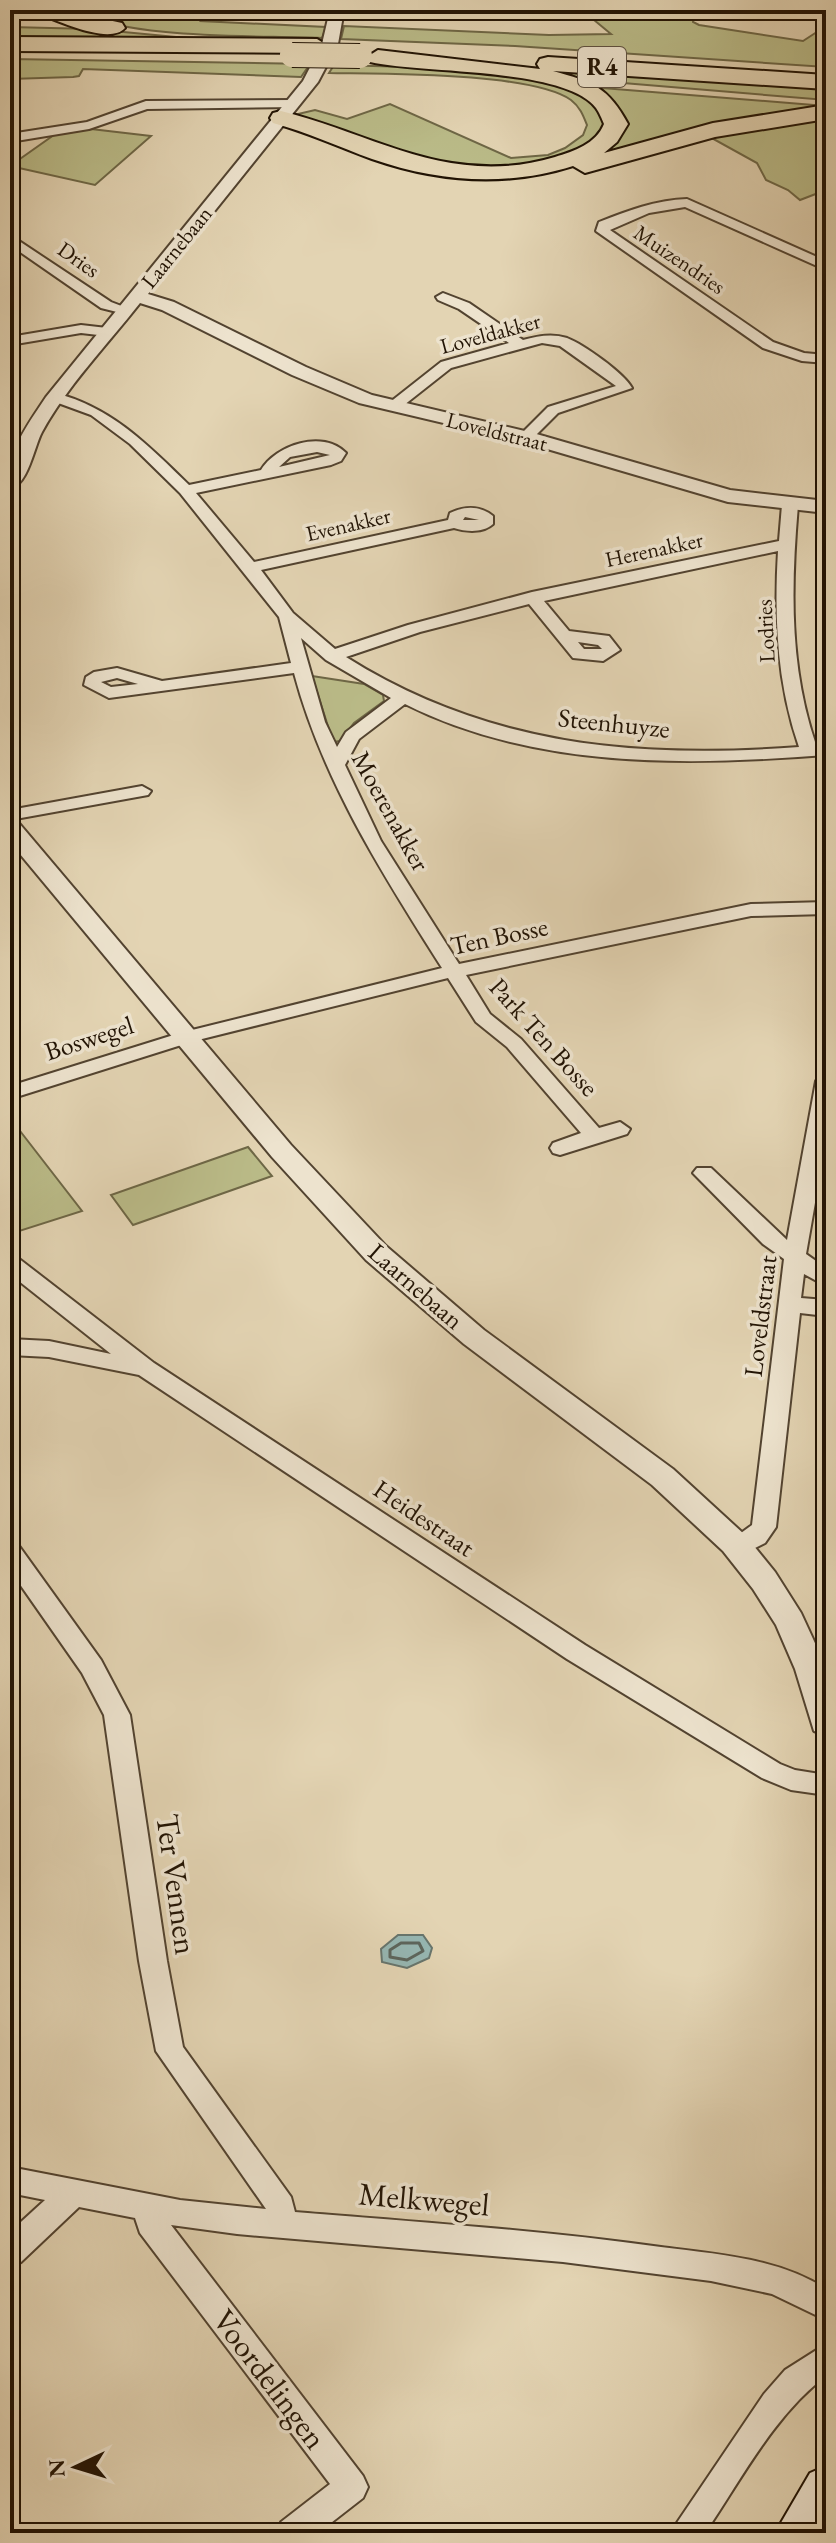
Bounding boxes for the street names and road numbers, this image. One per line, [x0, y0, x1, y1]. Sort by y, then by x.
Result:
road number: R4 [578, 47, 626, 87]
street label: Laarnebaan [134, 200, 219, 295]
street label: Muizendries [628, 218, 731, 301]
street label: Dries [52, 235, 105, 284]
street label: Loveldakker [437, 306, 544, 361]
street label: Loveldstraat [443, 405, 551, 458]
street label: Evenakker [303, 500, 394, 548]
street label: Herenakker [603, 525, 706, 574]
street label: Lodries [749, 599, 782, 663]
street label: Steenhuyze [556, 700, 672, 746]
street label: Moerenakker [344, 745, 438, 877]
street label: Ten Bosse [447, 909, 551, 963]
street label: Park Ten Bosse [482, 971, 606, 1103]
street label: Boswegel [40, 1008, 138, 1068]
street label: Laarnebaan [361, 1235, 471, 1337]
street label: Loveldstraat [736, 1253, 784, 1379]
street label: Heidestraat [367, 1472, 481, 1564]
street label: Ter Vennen [146, 1811, 208, 1957]
street label: Melkwegel [357, 2172, 491, 2226]
street label: Voordelingen [204, 2300, 336, 2458]

